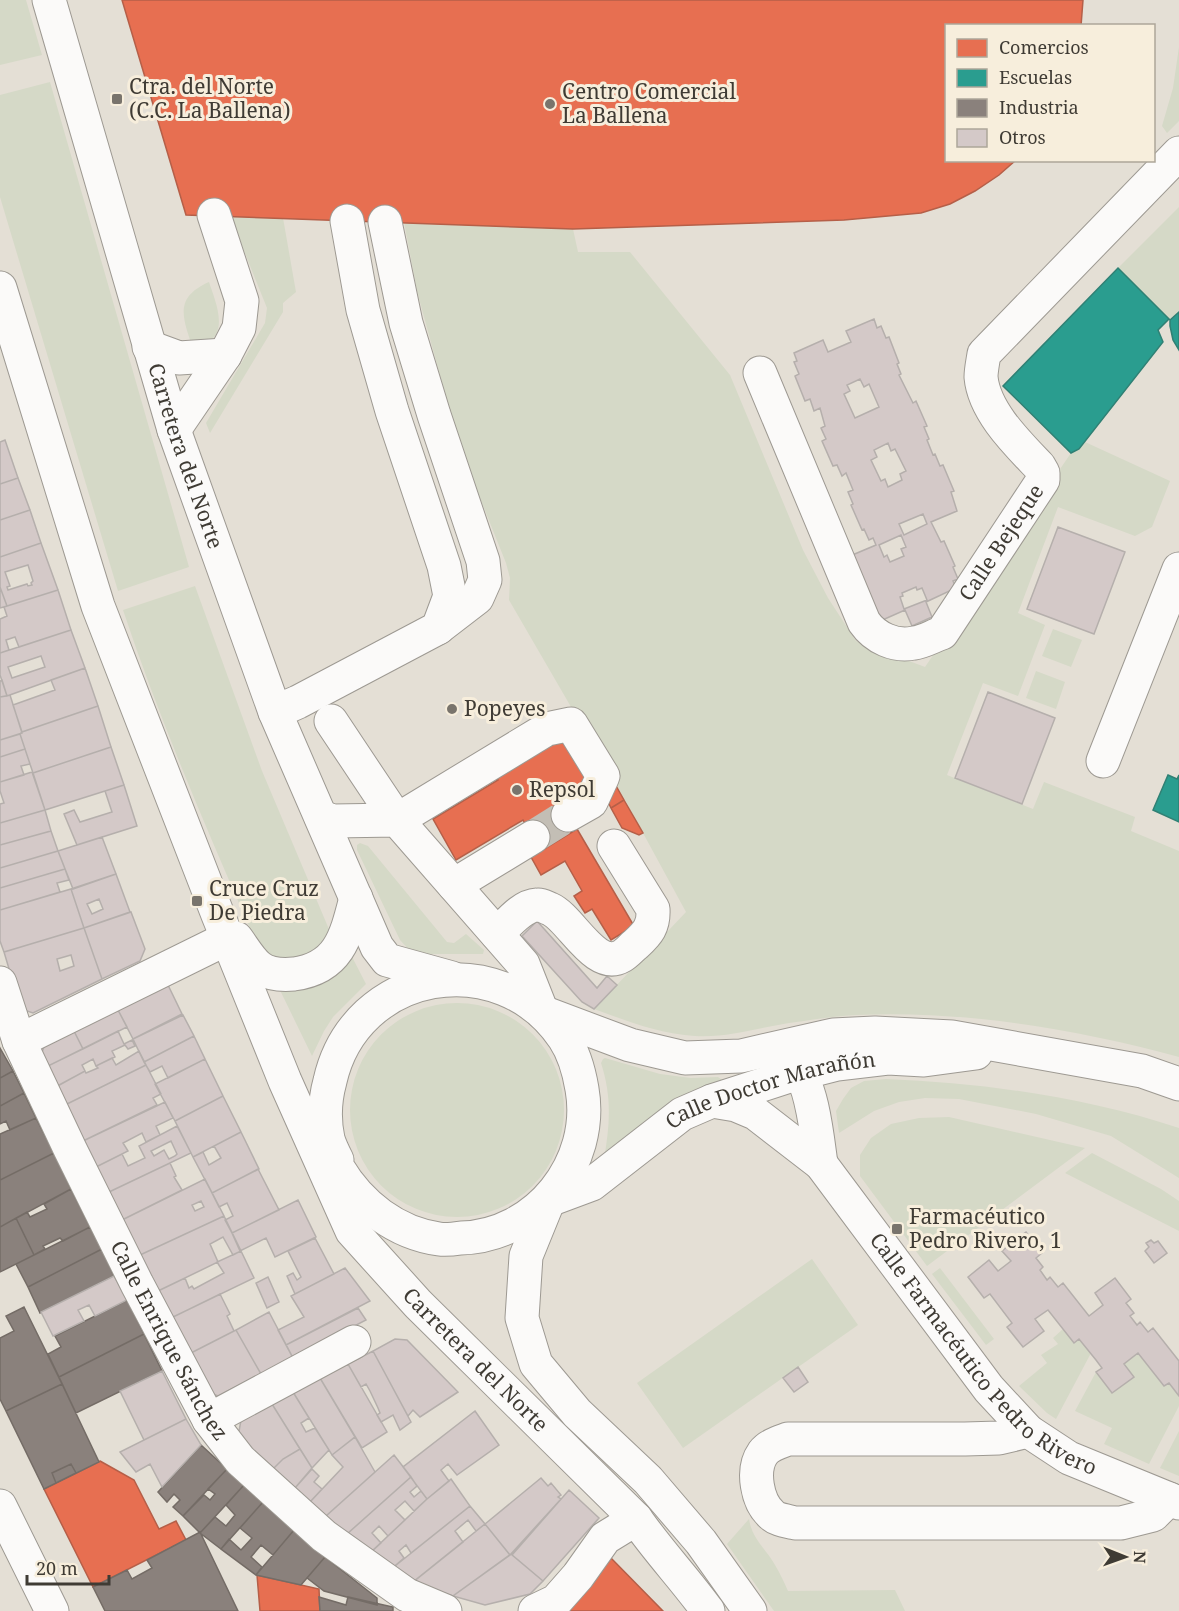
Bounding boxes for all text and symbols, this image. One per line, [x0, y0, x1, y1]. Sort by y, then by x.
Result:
legend [945, 24, 1155, 162]
text: Comercios [999, 35, 1089, 59]
text: Escuelas [999, 65, 1072, 89]
place label: Ctra. del Norte (C.C. La Ballena) [129, 72, 290, 124]
place label: Centro Comercial La Ballena [562, 77, 736, 129]
marker: Ctra. del Norte (C.C. La Ballena) [110, 92, 124, 106]
text: Industria [999, 95, 1079, 119]
marker: Centro Comercial La Ballena [543, 97, 557, 111]
text: Otros [999, 125, 1046, 149]
street label: Carretera del Norte [142, 360, 230, 552]
street label: Calle Bejeque [952, 478, 1049, 606]
place label: Popeyes [464, 694, 546, 722]
marker: Popeyes [445, 702, 459, 716]
place label: Repsol [529, 775, 595, 803]
marker: Repsol [510, 783, 524, 797]
place label: Cruce Cruz De Piedra [209, 874, 319, 926]
marker: Cruce Cruz De Piedra [190, 894, 204, 908]
street label: Calle Doctor Marañón [659, 1045, 877, 1135]
place label: Farmacéutico Pedro Rivero, 1 [909, 1202, 1062, 1254]
marker: Farmacéutico Pedro Rivero, 1 [890, 1222, 904, 1236]
street label: Calle Farmacéutico Pedro Rivero [864, 1227, 1101, 1481]
street label: Calle Enrique Sánchez [105, 1235, 235, 1446]
street label: Carretera del Norte [397, 1281, 555, 1438]
north arrow [1095, 1527, 1155, 1587]
scale bar [27, 1548, 110, 1586]
text: N [1129, 1551, 1151, 1564]
text: 20 m [36, 1556, 78, 1580]

